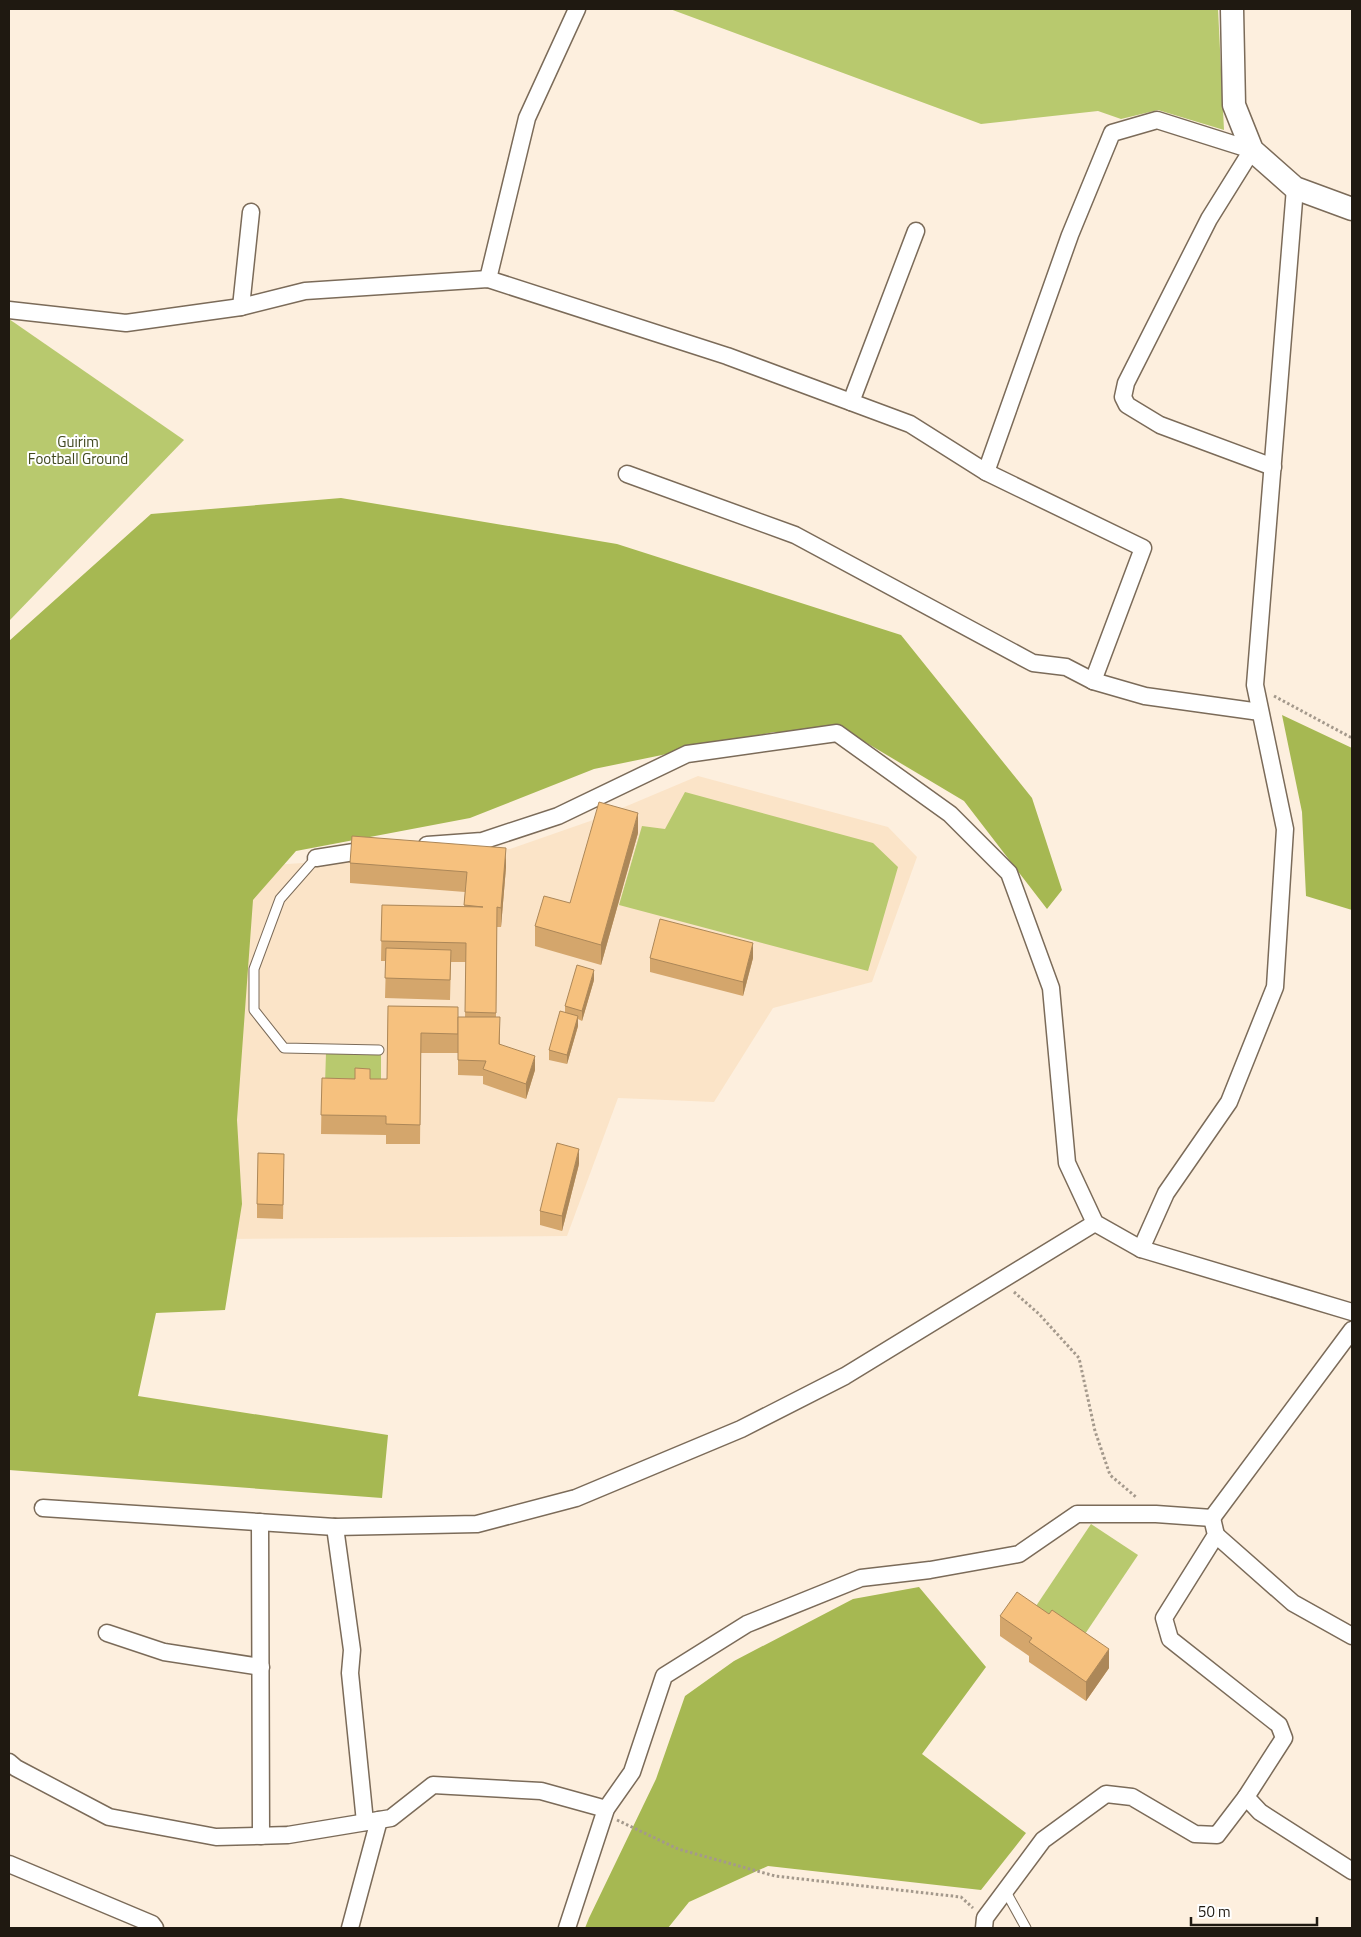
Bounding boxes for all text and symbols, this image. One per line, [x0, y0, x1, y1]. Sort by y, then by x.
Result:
park label: Guirim Football Ground [28, 430, 128, 470]
scale bar [1191, 1894, 1317, 1926]
text: 50 m [1198, 1900, 1231, 1923]

